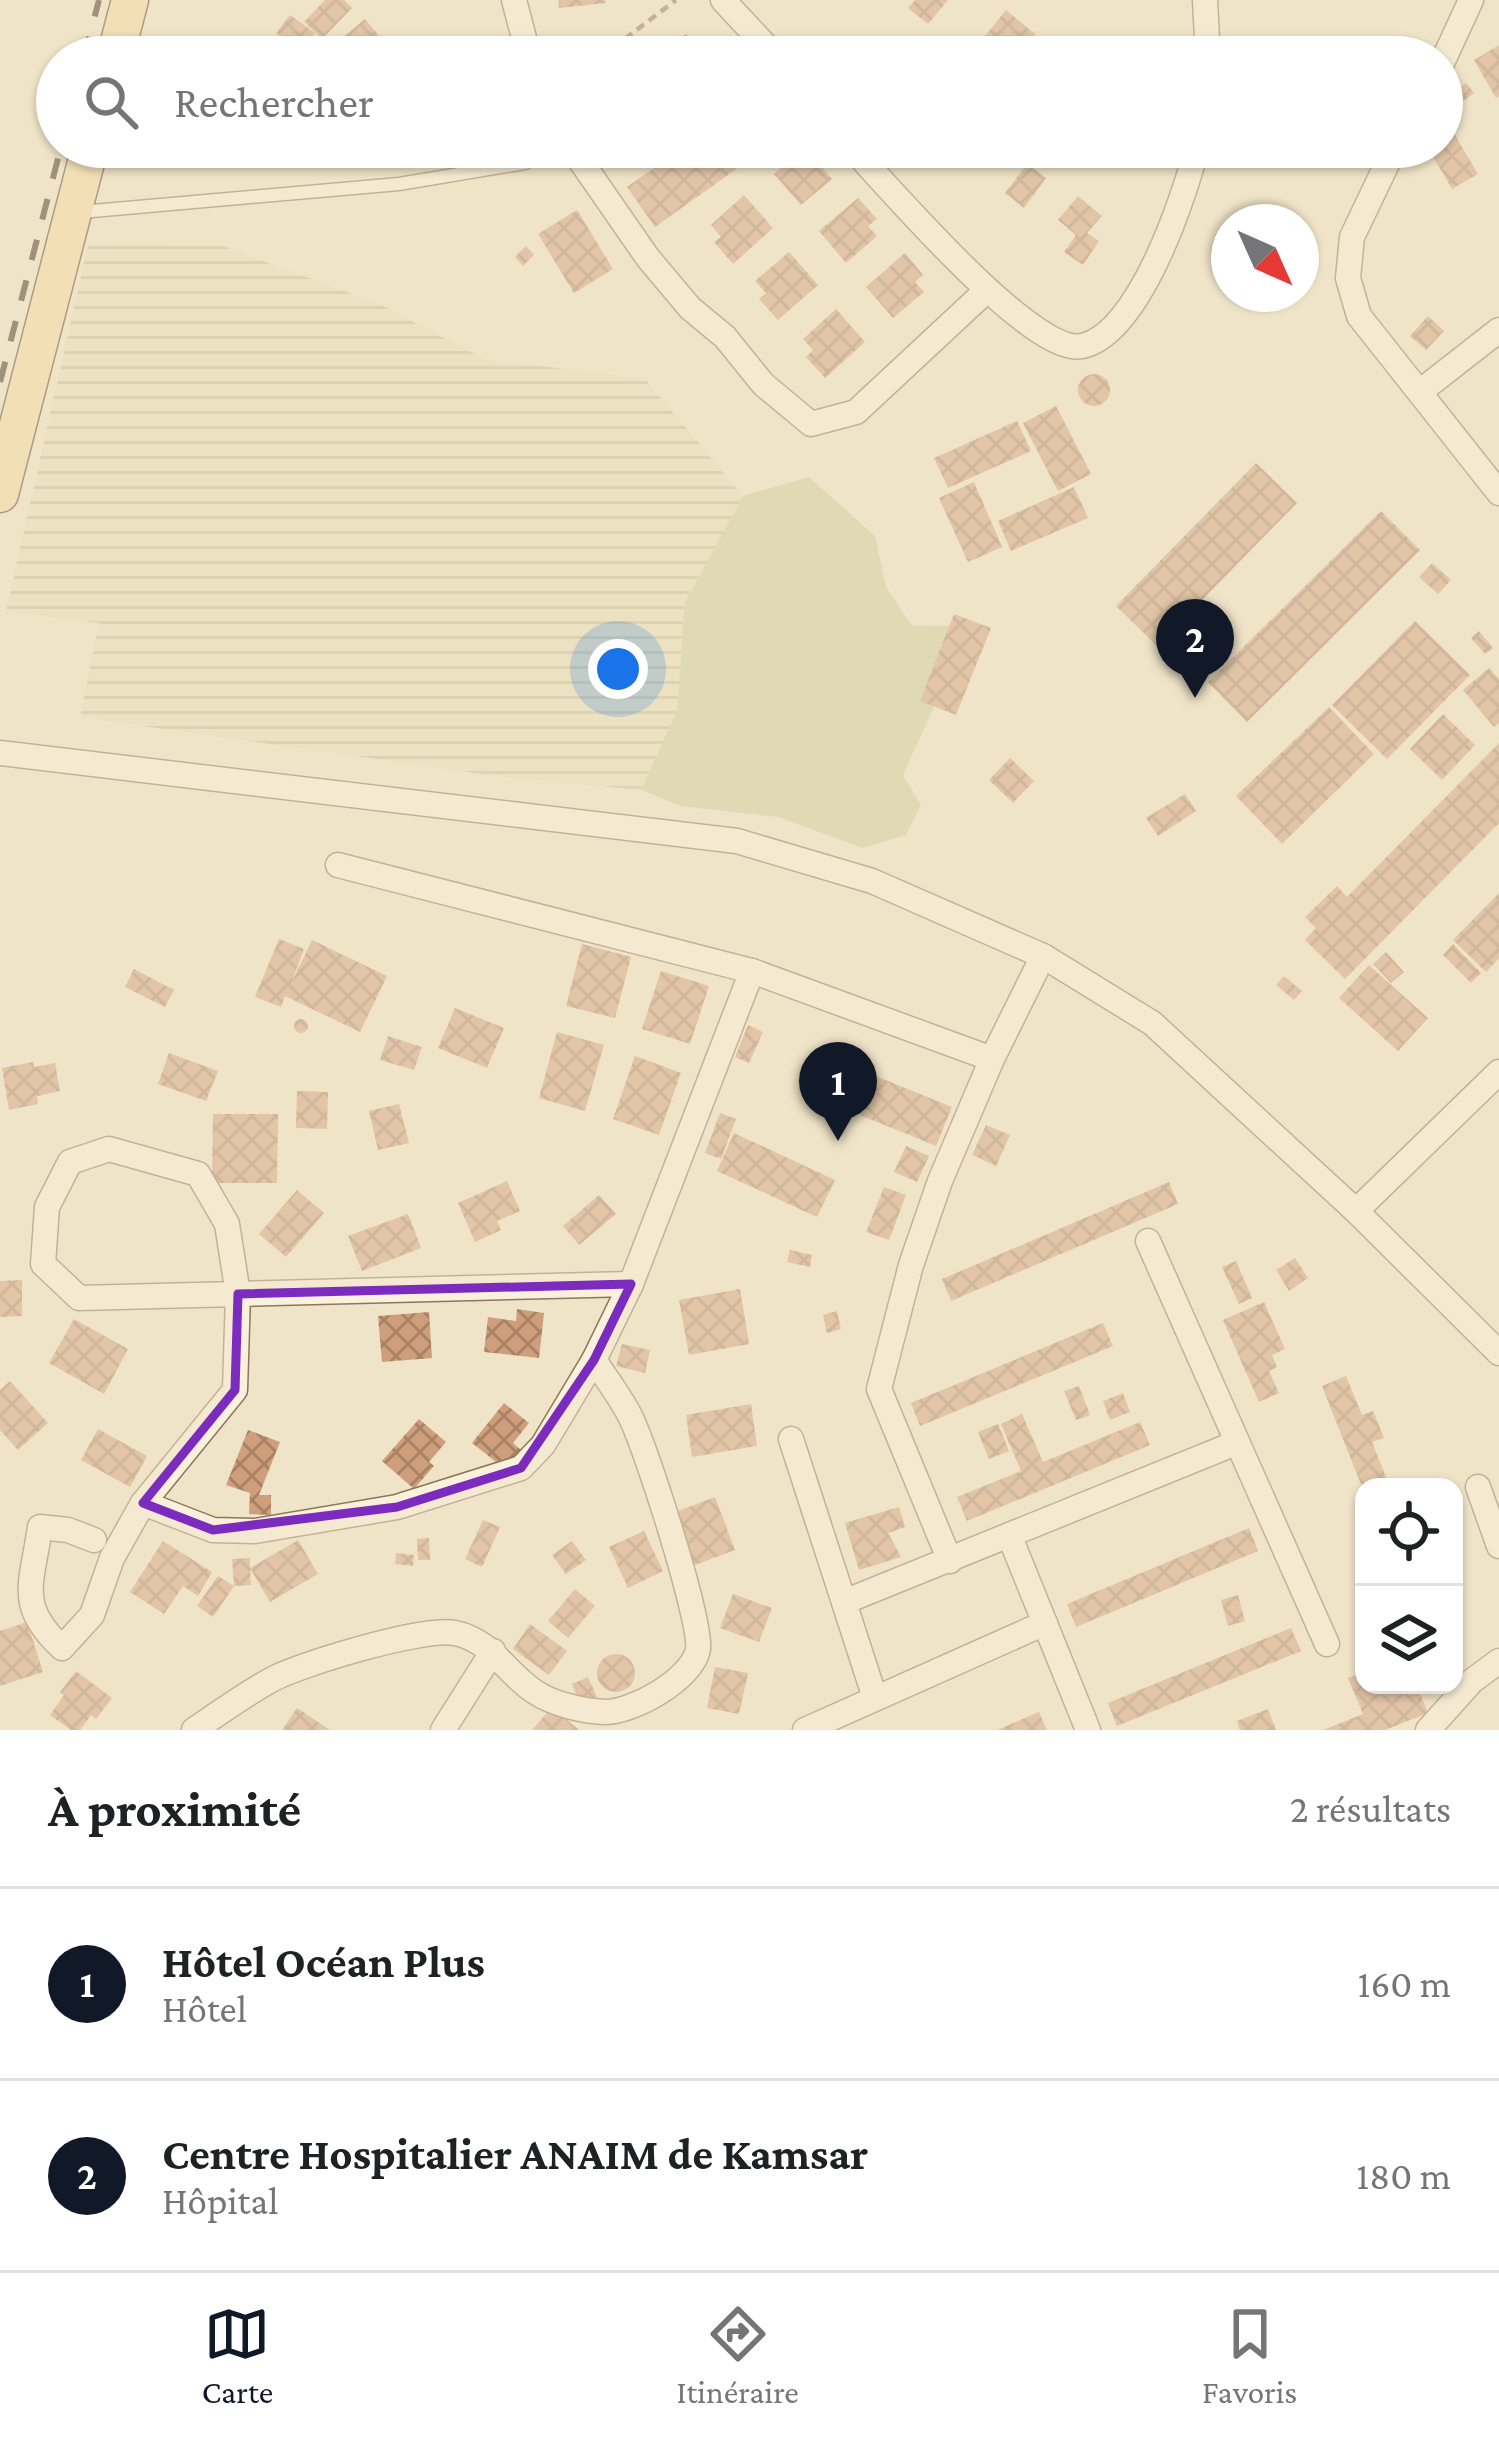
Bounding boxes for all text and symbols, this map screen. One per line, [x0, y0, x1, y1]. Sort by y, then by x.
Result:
search box [36, 36, 1463, 168]
icon: search [78, 69, 144, 135]
text: Rechercher [174, 77, 374, 127]
north arrow [1211, 204, 1319, 312]
pin: 2 [1156, 599, 1234, 698]
your location [588, 639, 648, 699]
pin: 1 [799, 1042, 877, 1141]
map controls [1355, 1478, 1463, 1694]
button: locate [1355, 1478, 1463, 1586]
button: layers [1355, 1586, 1463, 1694]
text: À proximité [48, 1780, 301, 1837]
text: 2 résultats [1290, 1787, 1451, 1830]
text: Hôtel Océan Plus [162, 1937, 485, 1987]
text: 1 [80, 1962, 94, 2005]
text: 160 m [1358, 1962, 1451, 2005]
text: Hôtel [162, 1987, 247, 2030]
text: Centre Hospitalier ANAIM de Kamsar [162, 2129, 868, 2179]
text: 2 [77, 2154, 97, 2197]
text: 180 m [1356, 2154, 1451, 2197]
text: Hôpital [162, 2179, 279, 2222]
tab: Carte [202, 2301, 273, 2410]
tab: Itinéraire [676, 2301, 799, 2410]
tab: Favoris [1202, 2301, 1297, 2410]

